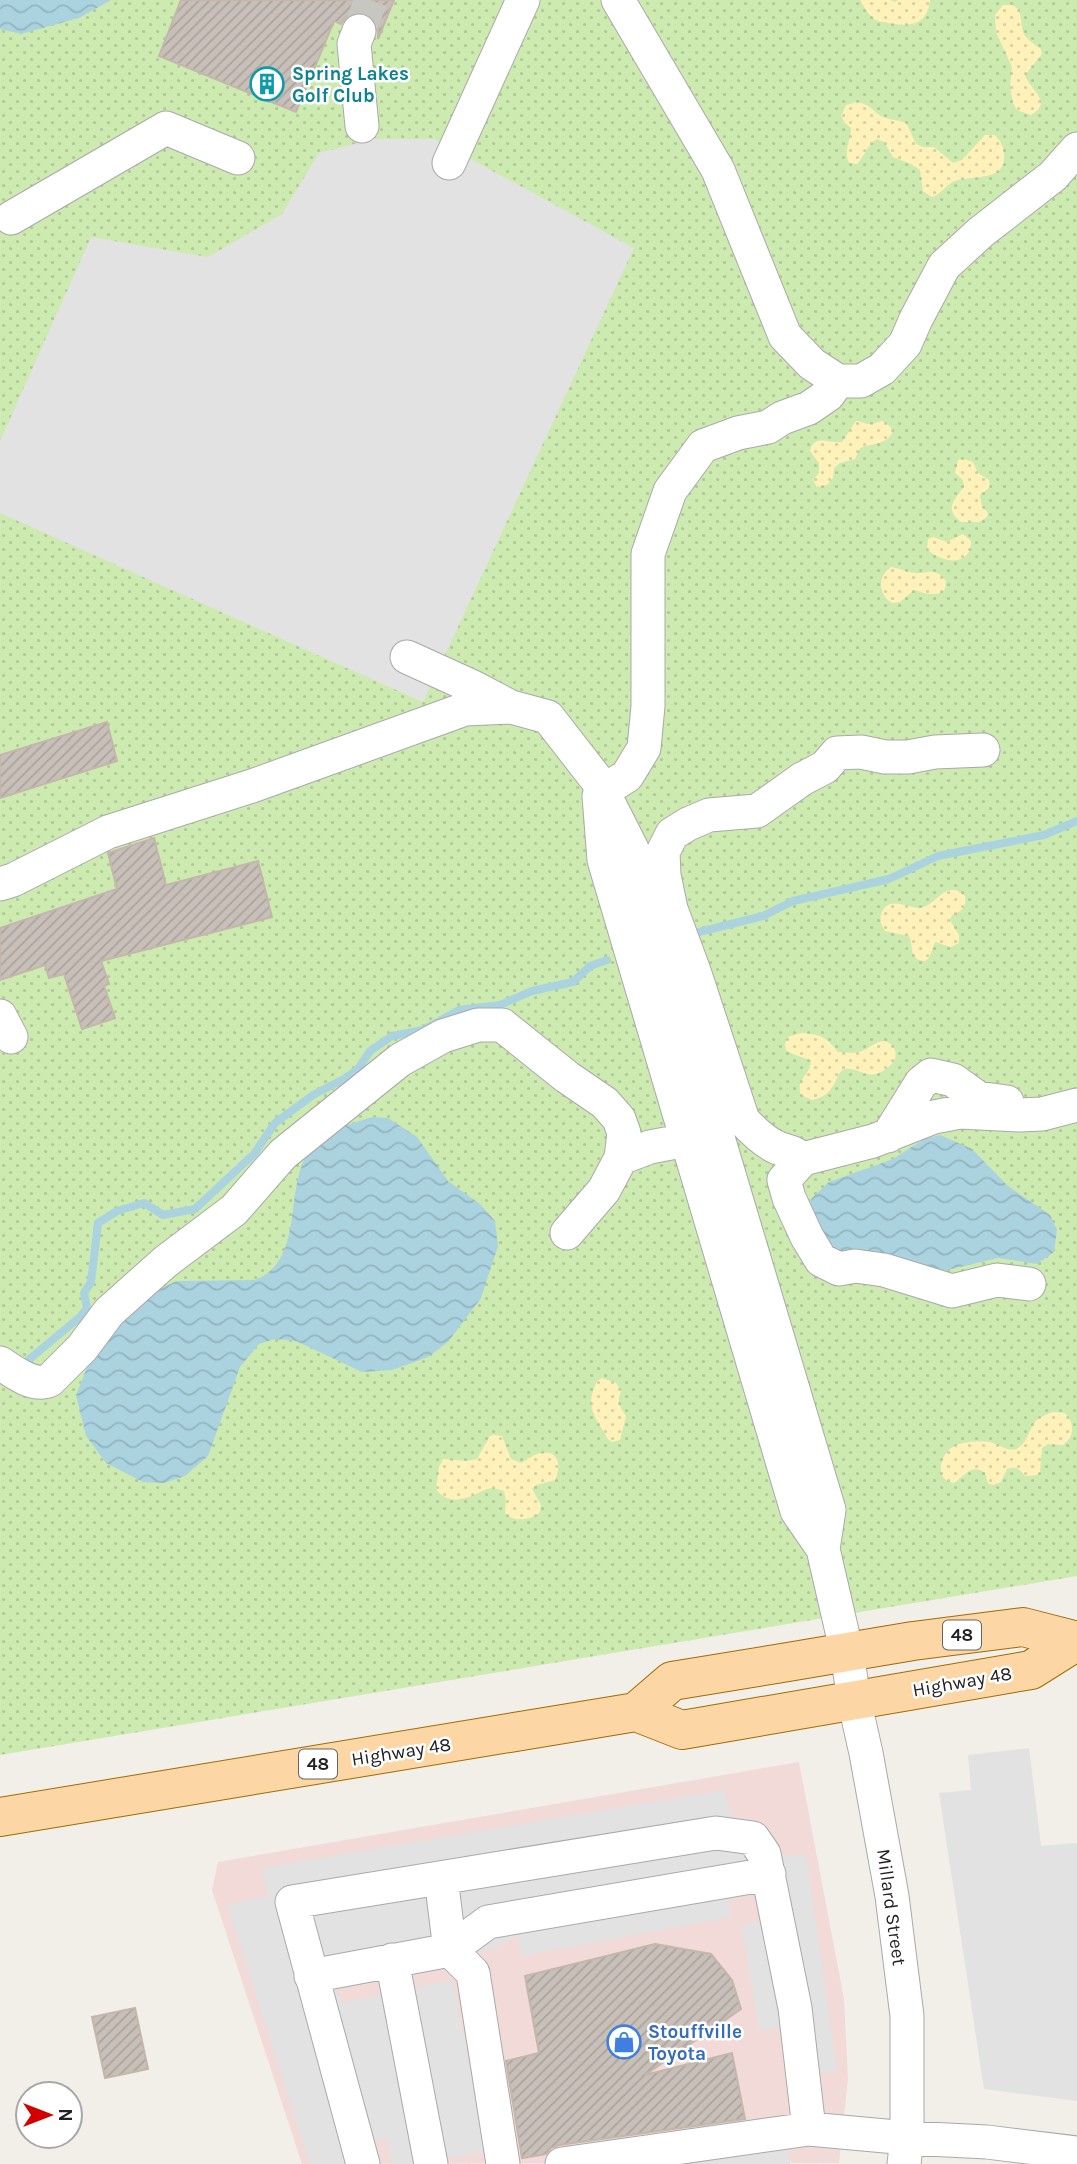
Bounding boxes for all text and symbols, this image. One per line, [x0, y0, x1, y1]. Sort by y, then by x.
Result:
place label: Spring Lakes Golf Club [292, 63, 409, 107]
building icon: Spring Lakes Golf Club [248, 65, 286, 103]
road number: 48 [943, 1620, 981, 1650]
street label: Highway 48 [911, 1662, 1014, 1702]
street label: Highway 48 [350, 1733, 452, 1771]
road number: 48 [299, 1750, 337, 1778]
street label: Millard Street [872, 1847, 910, 1967]
place label: Stouffville Toyota [648, 2021, 742, 2065]
shop icon: Stouffville Toyota [605, 2023, 643, 2061]
north arrow [14, 2080, 84, 2150]
text: N [54, 2108, 76, 2122]

